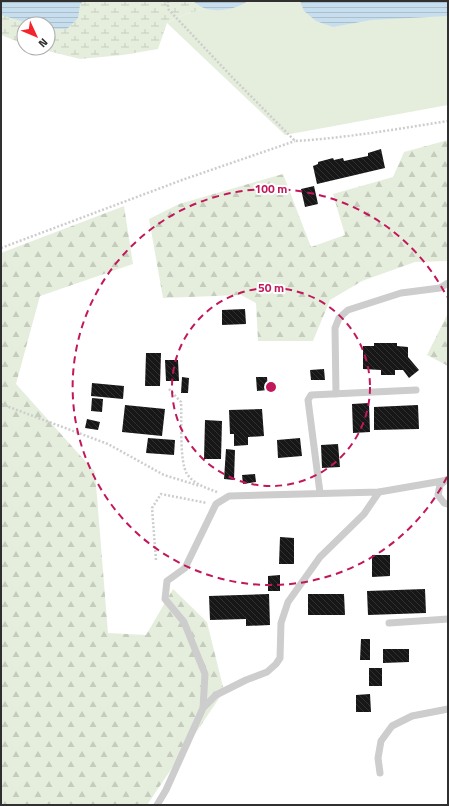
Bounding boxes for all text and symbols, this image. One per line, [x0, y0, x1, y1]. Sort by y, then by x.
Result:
north arrow [16, 16, 56, 56]
text: N [35, 35, 52, 51]
text: 100 m [255, 179, 287, 198]
text: 50 m [258, 278, 284, 297]
centre of rings [264, 380, 278, 394]

